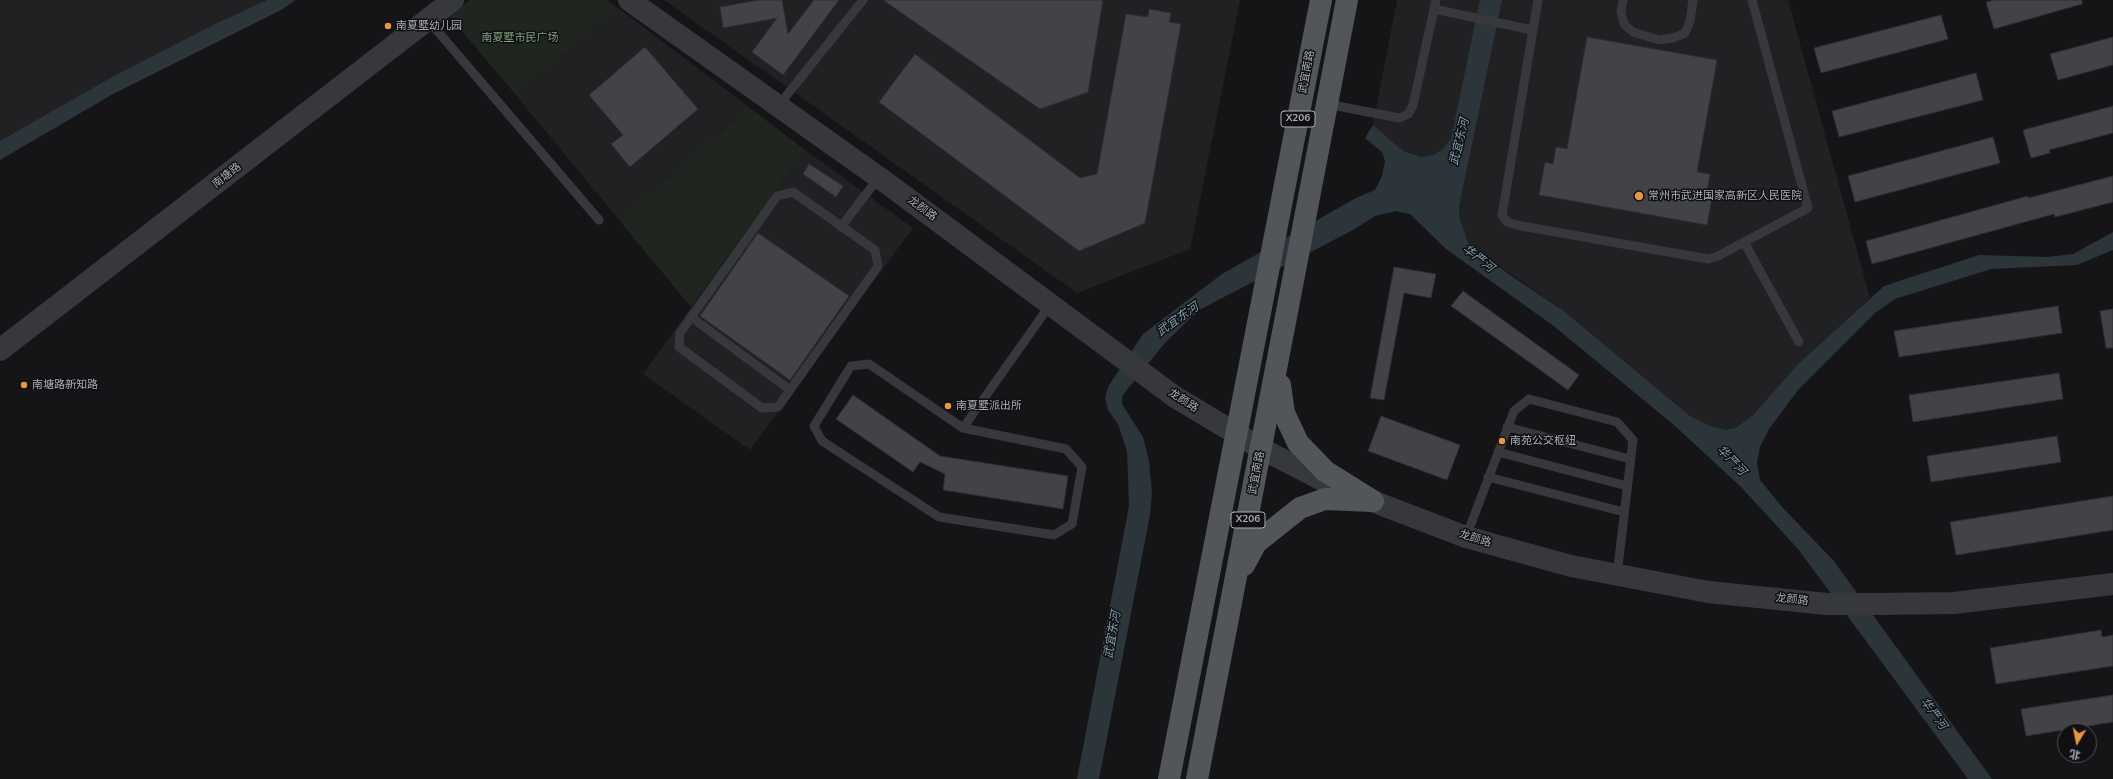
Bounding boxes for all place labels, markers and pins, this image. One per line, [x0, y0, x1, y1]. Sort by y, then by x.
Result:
place label: 南夏墅幼儿园 [396, 19, 462, 33]
marker: 南夏墅幼儿园 [383, 21, 393, 31]
place label: 常州市武进国家高新区人民医院 [1648, 189, 1802, 203]
marker: 常州市武进国家高新区人民医院 [1633, 190, 1645, 202]
place label: 南塘路新知路 [32, 378, 98, 392]
marker: 南塘路新知路 [19, 380, 29, 390]
place label: 南夏墅派出所 [956, 399, 1022, 413]
marker: 南夏墅派出所 [943, 401, 953, 411]
place label: 南苑公交枢纽 [1510, 434, 1576, 448]
marker: 南苑公交枢纽 [1497, 436, 1507, 446]

